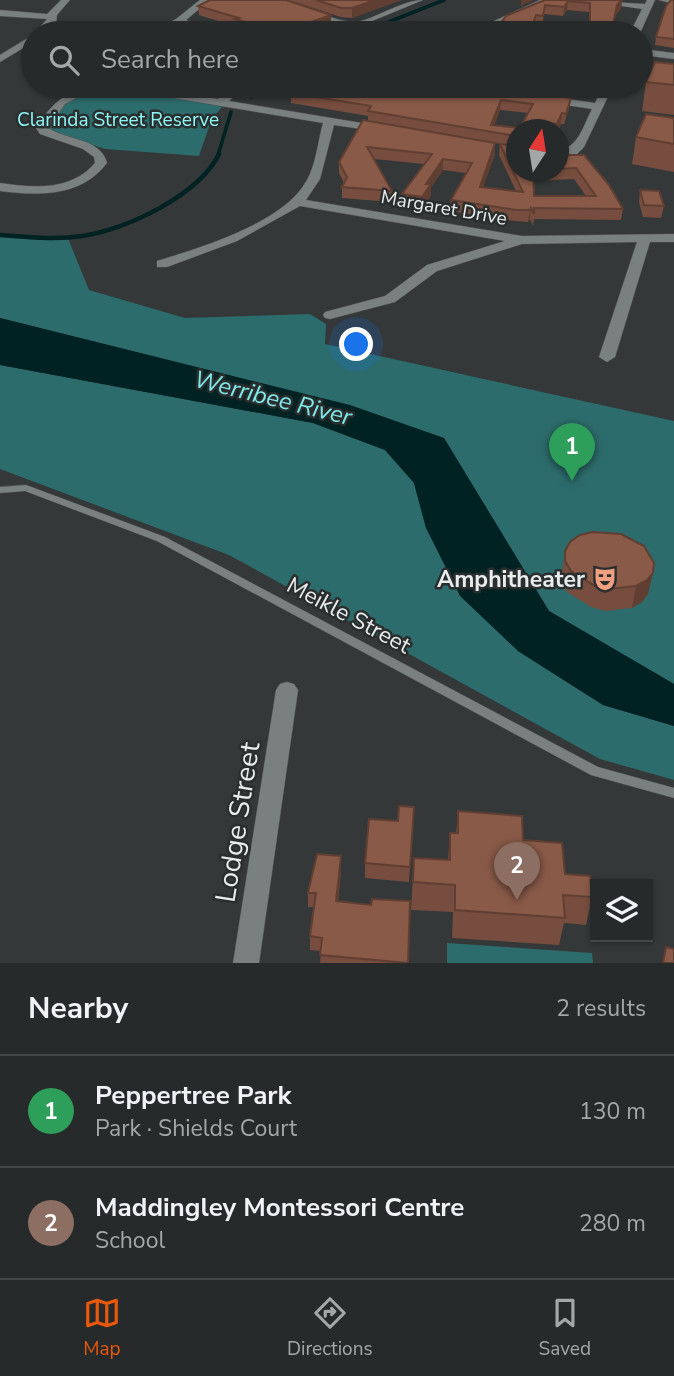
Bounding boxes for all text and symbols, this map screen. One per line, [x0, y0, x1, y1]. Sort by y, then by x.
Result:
search box [21, 21, 653, 98]
icon: search [45, 41, 83, 79]
text: Search here [101, 42, 239, 77]
park label: Clarinda Street Reserve [17, 107, 219, 133]
north arrow [506, 119, 569, 182]
street label: Margaret Drive [379, 184, 509, 232]
your location [339, 327, 373, 361]
water label: Werribee River [191, 363, 357, 433]
pin: 1 [549, 423, 595, 481]
place label: Amphitheater [437, 564, 585, 595]
theatre icon: Amphitheater [591, 565, 619, 593]
street label: Meikle Street [281, 570, 417, 662]
street label: Lodge Street [207, 739, 269, 905]
pin: 2 [494, 842, 540, 900]
map controls [590, 879, 653, 942]
button: layers [590, 879, 653, 942]
text: Nearby [28, 988, 128, 1029]
text: 2 results [556, 993, 646, 1024]
text: Peppertree Park [95, 1078, 291, 1113]
text: 1 [44, 1096, 58, 1127]
text: 130 m [579, 1096, 646, 1127]
text: Park · Shields Court [95, 1113, 297, 1144]
text: Maddingley Montessori Centre [95, 1190, 464, 1225]
text: 2 [44, 1208, 58, 1239]
text: 280 m [579, 1208, 646, 1239]
text: School [95, 1225, 165, 1256]
tab: Map [83, 1294, 121, 1362]
tab: Directions [287, 1294, 373, 1362]
tab: Saved [539, 1294, 591, 1362]

